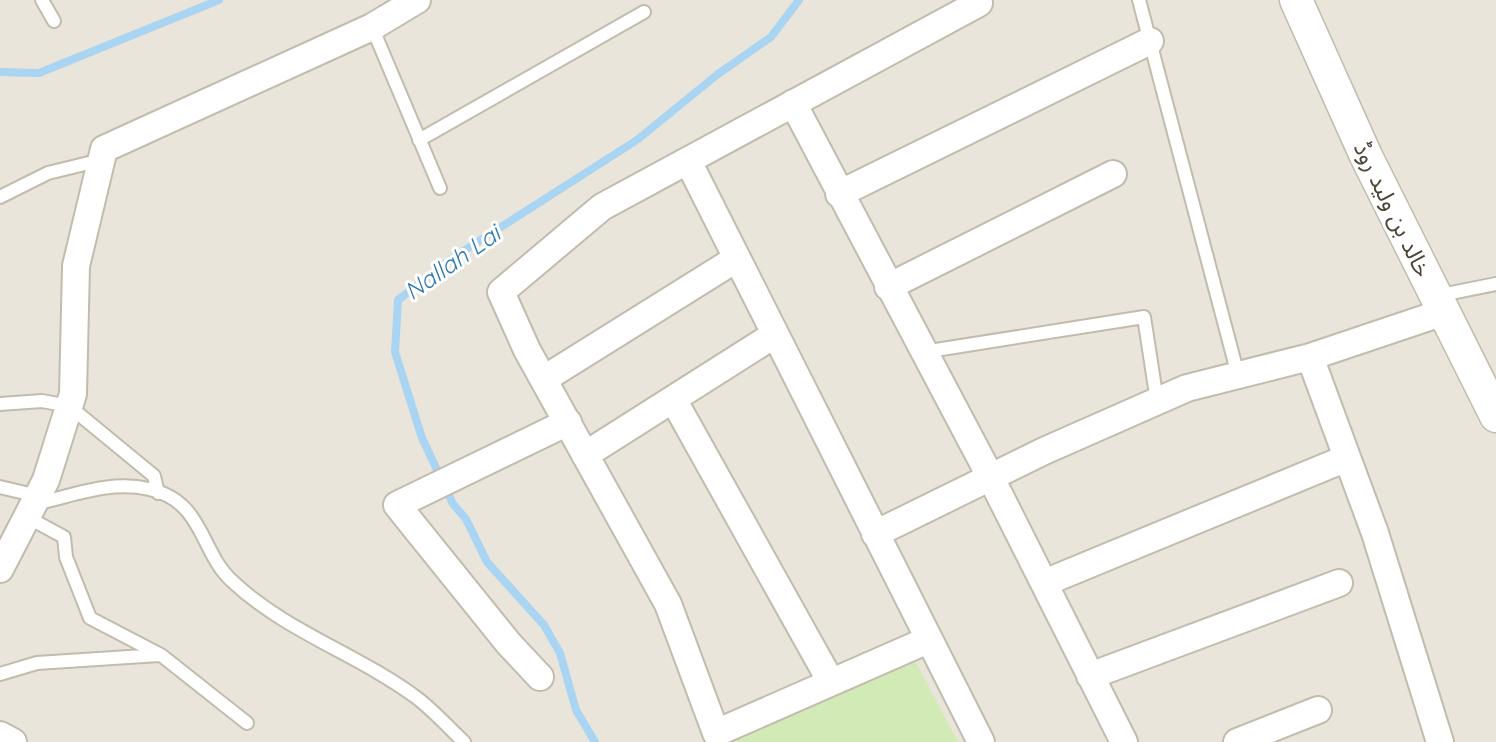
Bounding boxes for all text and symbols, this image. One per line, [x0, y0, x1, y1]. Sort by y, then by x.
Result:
street label: خالد بن ولید روڈ [1348, 137, 1438, 281]
water label: Nallah Lai [398, 216, 508, 306]

